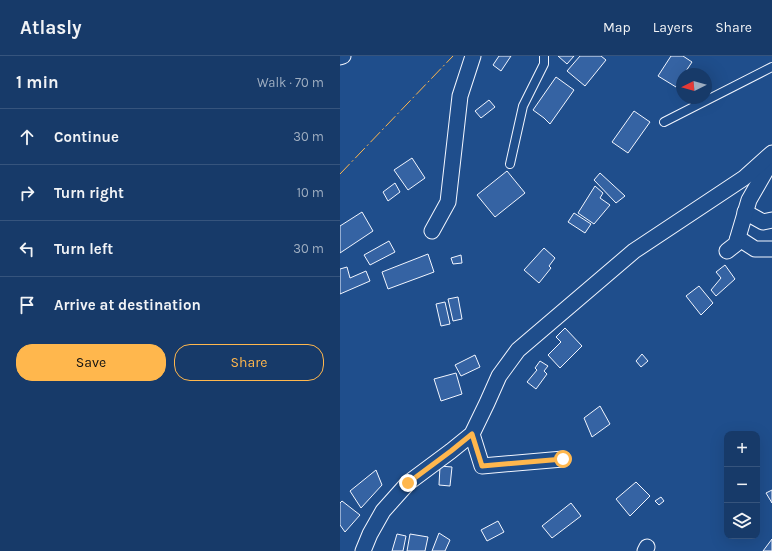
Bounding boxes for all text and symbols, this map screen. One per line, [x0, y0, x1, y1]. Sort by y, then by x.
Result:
text: Atlasly [20, 17, 82, 39]
text: Map [603, 19, 631, 36]
text: Layers [653, 19, 693, 36]
text: Share [715, 19, 752, 36]
north arrow [676, 68, 712, 104]
text: 1 min [16, 72, 59, 92]
text: Walk · 70 m [257, 75, 324, 90]
icon: ahead [16, 126, 38, 148]
text: Continue [54, 128, 119, 146]
text: 30 m [293, 129, 324, 144]
icon: right [16, 182, 38, 204]
text: Turn right [54, 184, 124, 202]
text: 10 m [297, 185, 324, 200]
icon: left [16, 238, 38, 260]
text: Turn left [54, 240, 113, 258]
text: 30 m [293, 241, 324, 256]
icon: arrive [16, 294, 38, 316]
text: Arrive at destination [54, 296, 201, 314]
button: Save [16, 344, 166, 381]
button: Share [174, 344, 324, 381]
map controls [724, 431, 760, 539]
button: + [724, 431, 760, 467]
route start [554, 450, 572, 468]
button: − [724, 467, 760, 503]
route end [399, 474, 417, 492]
button: layers [724, 503, 760, 539]

